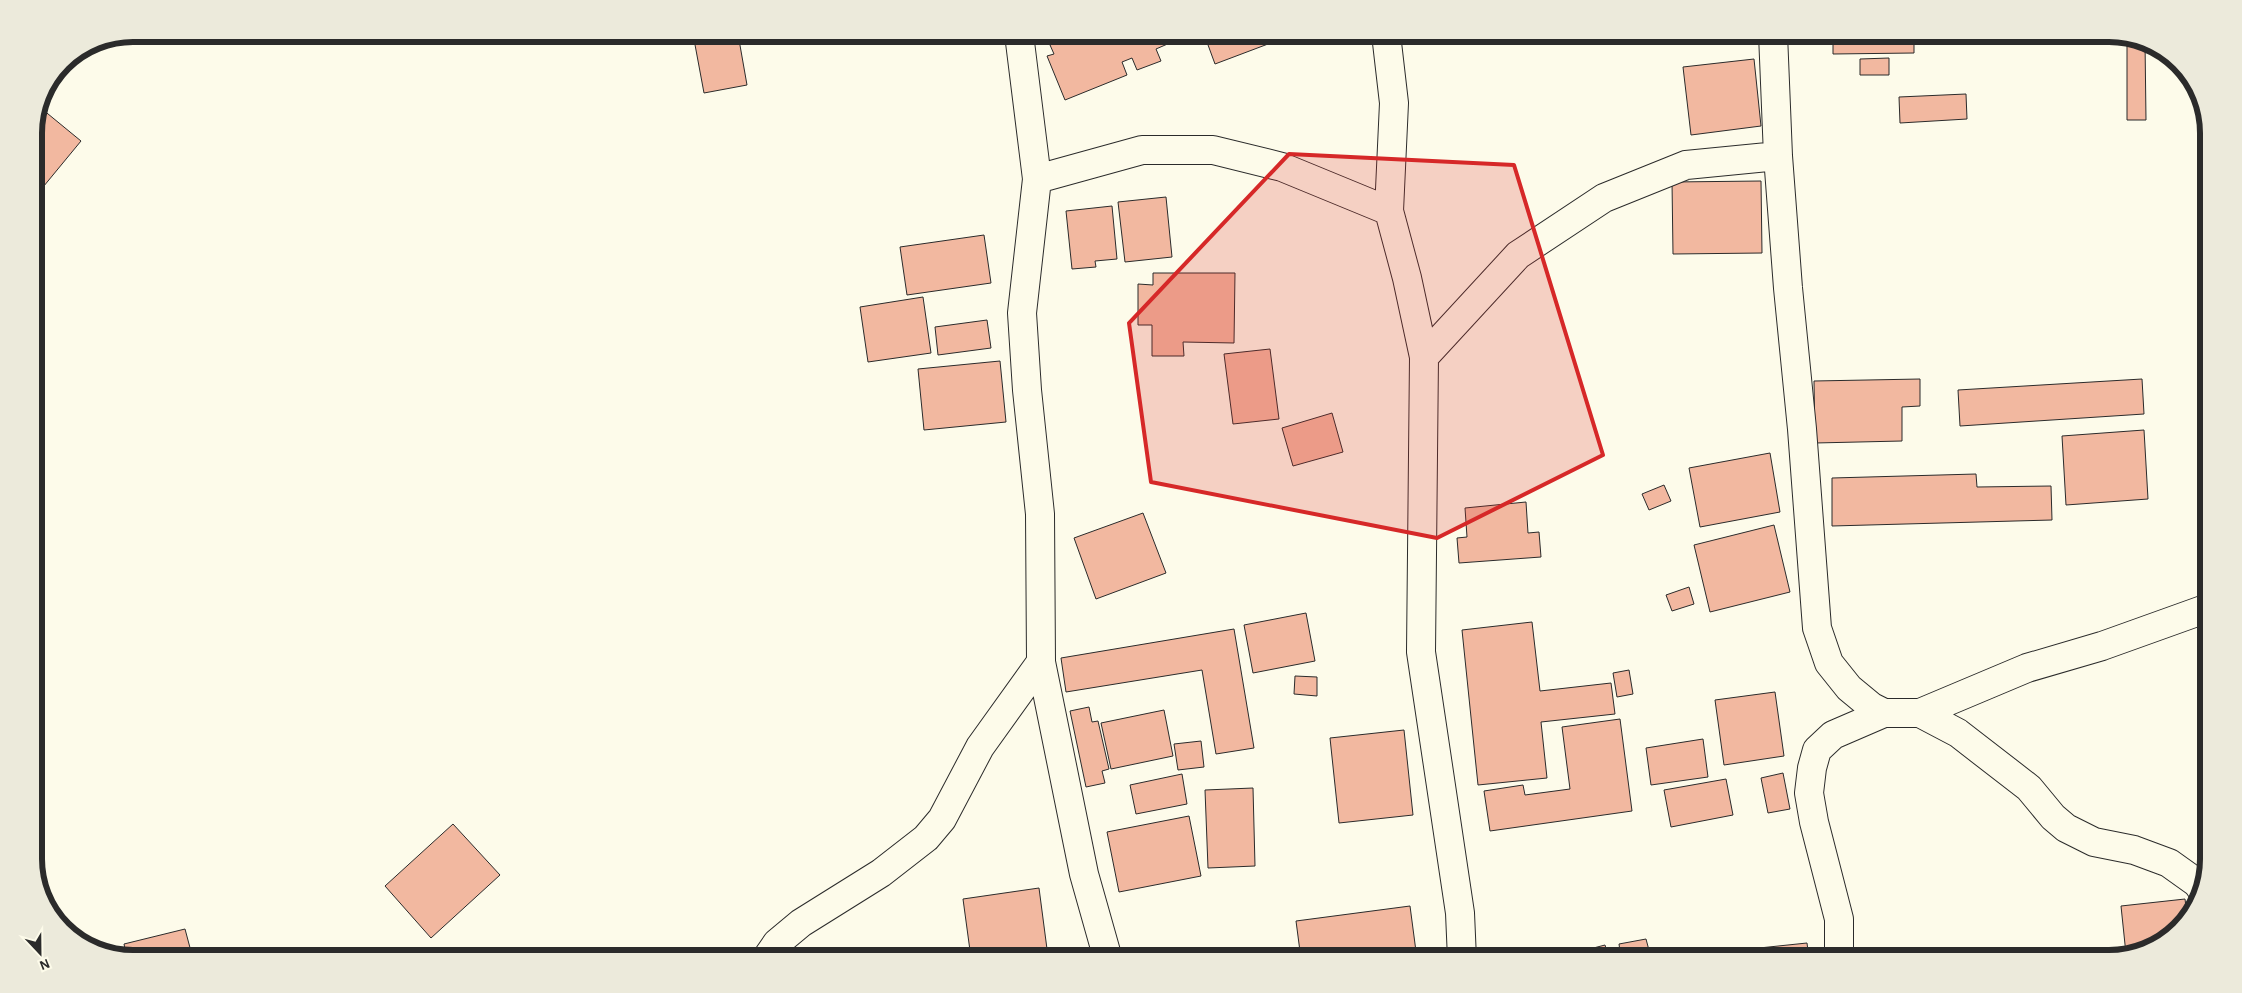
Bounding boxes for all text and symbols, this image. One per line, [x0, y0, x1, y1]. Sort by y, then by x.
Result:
north arrow [15, 928, 65, 978]
text: N [37, 956, 52, 972]

